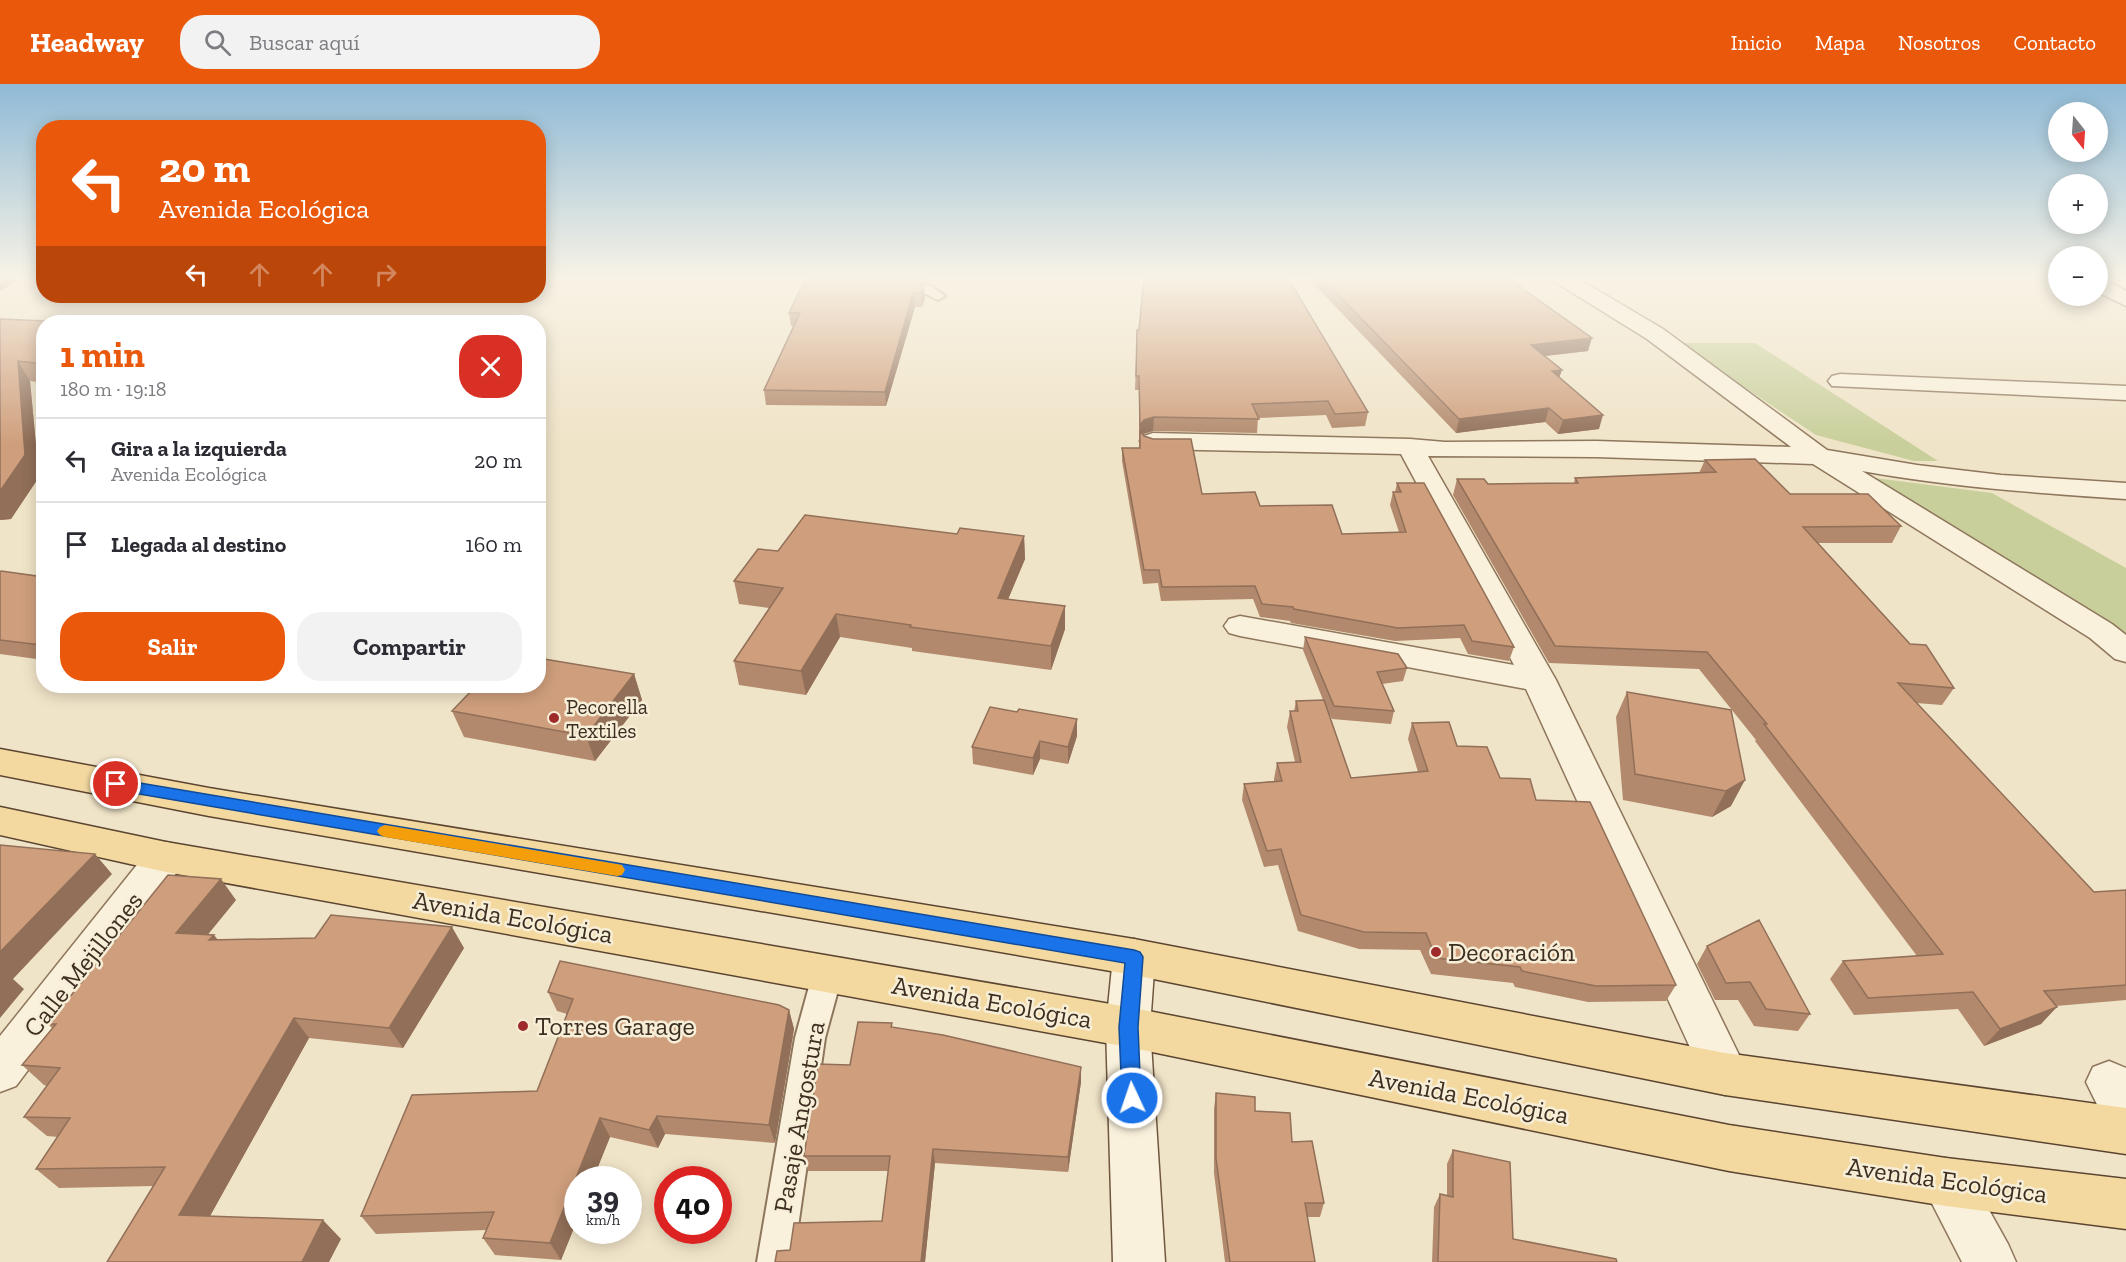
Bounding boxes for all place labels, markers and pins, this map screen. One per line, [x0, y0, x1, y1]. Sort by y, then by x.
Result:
place label: Pecorella Textiles [566, 694, 648, 743]
marker: Pecorella Textiles [547, 711, 561, 725]
pin [90, 758, 141, 809]
place label: Decoración [1448, 936, 1575, 968]
marker: Decoración [1429, 945, 1443, 959]
place label: Torres Garage [535, 1010, 695, 1042]
marker: Torres Garage [516, 1019, 530, 1033]

